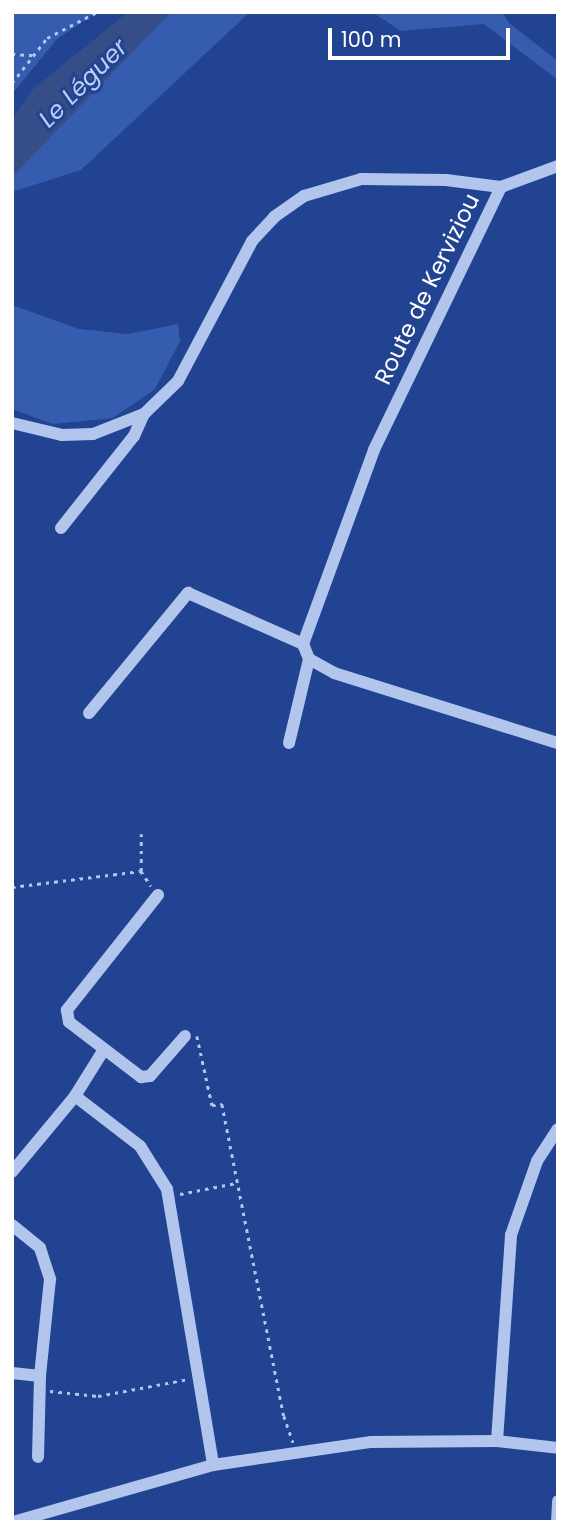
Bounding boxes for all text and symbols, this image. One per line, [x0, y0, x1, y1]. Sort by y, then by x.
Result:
scale bar [332, 14, 514, 58]
text: 100 m [341, 25, 401, 54]
water label: Le Léguer [33, 33, 133, 133]
street label: Route de Kerviziou [369, 189, 485, 389]

